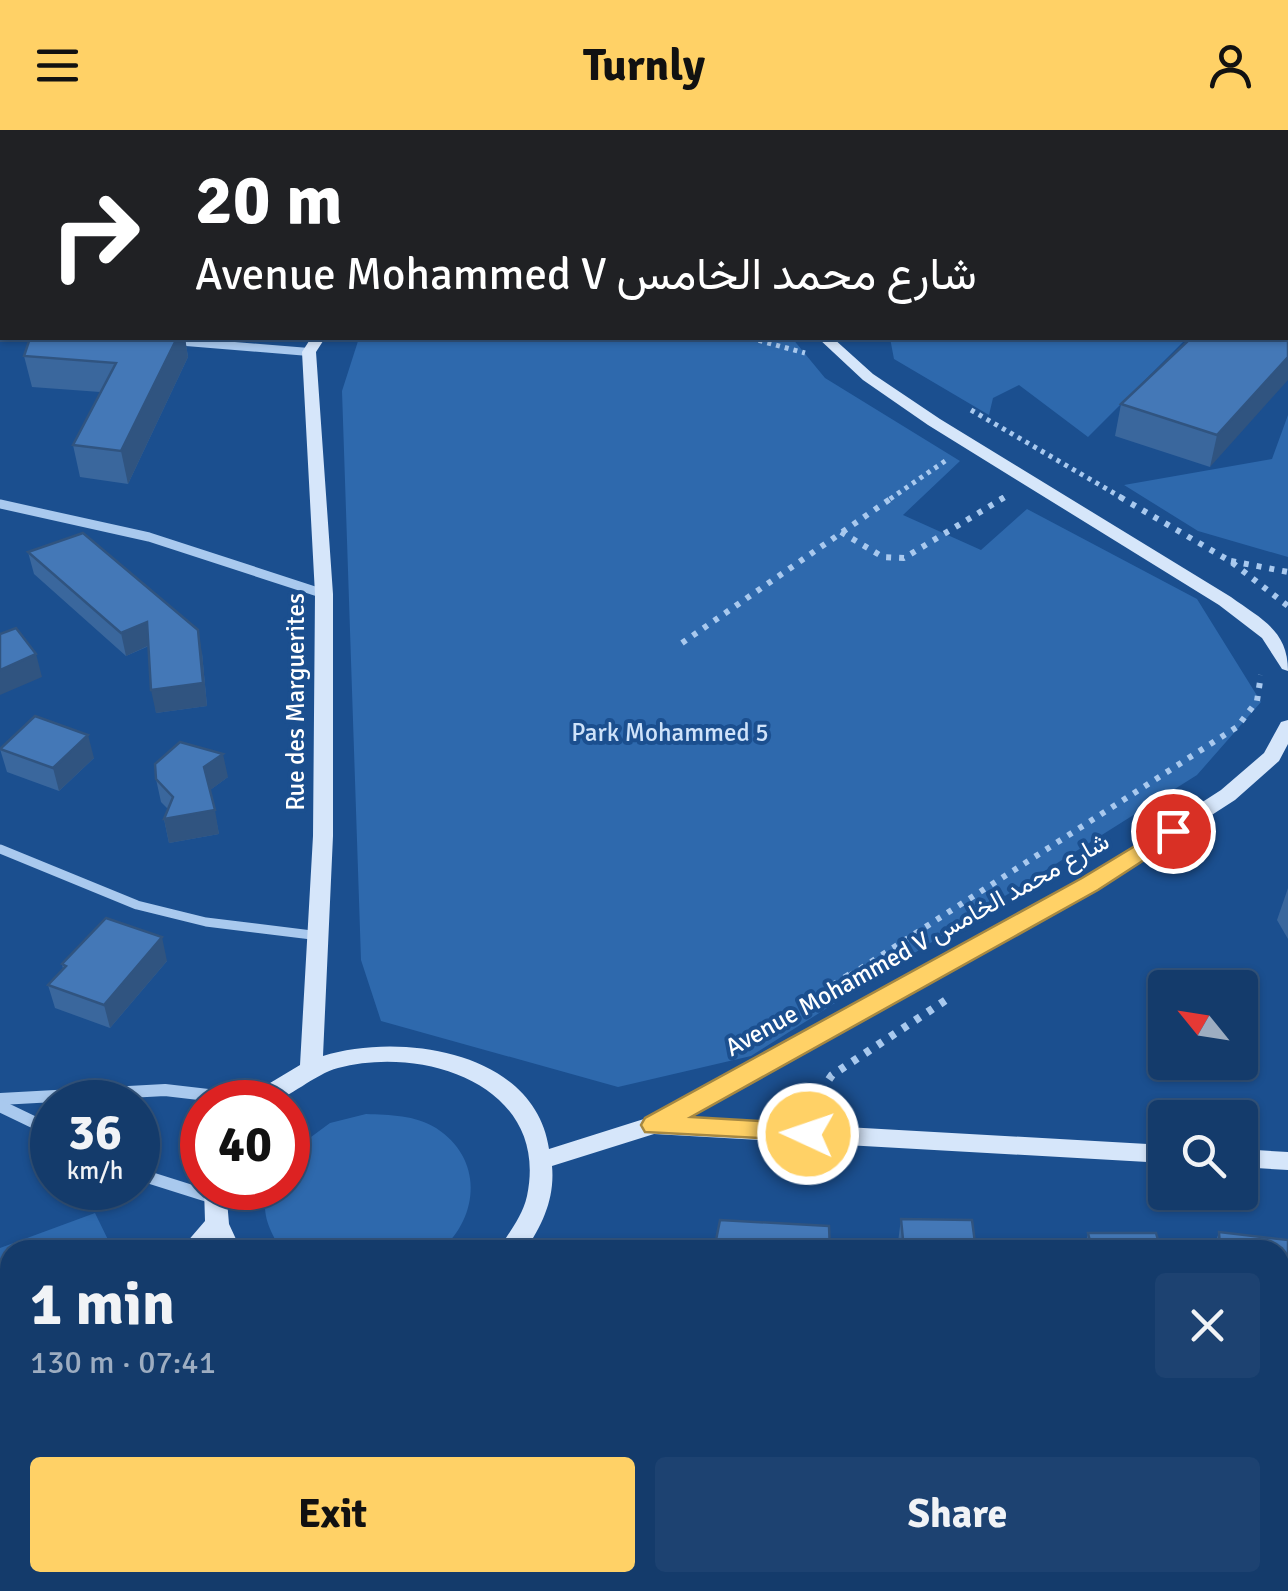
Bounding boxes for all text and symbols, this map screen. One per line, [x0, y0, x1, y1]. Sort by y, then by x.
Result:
icon: menu [30, 38, 85, 93]
text: Turnly [583, 38, 705, 93]
icon: person [1203, 38, 1258, 93]
text: 20 m [195, 157, 343, 243]
icon: right [30, 170, 160, 300]
text: Avenue Mohammed V شارع محمد الخامس [195, 247, 977, 302]
street label: Rue des Marguerites [280, 593, 311, 811]
park label: Park Mohammed 5 [571, 717, 769, 748]
pin [1131, 789, 1216, 874]
icon: arrive [1146, 804, 1201, 859]
street label: Avenue Mohammed V شارع محمد الخامس [720, 825, 1115, 1064]
north arrow [1148, 970, 1258, 1080]
map controls [1148, 970, 1258, 1210]
speed limit sign: 40 [180, 1080, 310, 1210]
position arrow [756, 1082, 860, 1186]
button: search [1148, 1100, 1258, 1210]
text: 36 [68, 1102, 122, 1164]
text: km/h [67, 1155, 123, 1186]
text: 1 min [30, 1268, 175, 1342]
button: close [1155, 1273, 1260, 1378]
text: 130 m · 07:41 [30, 1343, 216, 1382]
button: Exit [30, 1457, 635, 1572]
button: Share [655, 1457, 1260, 1572]

